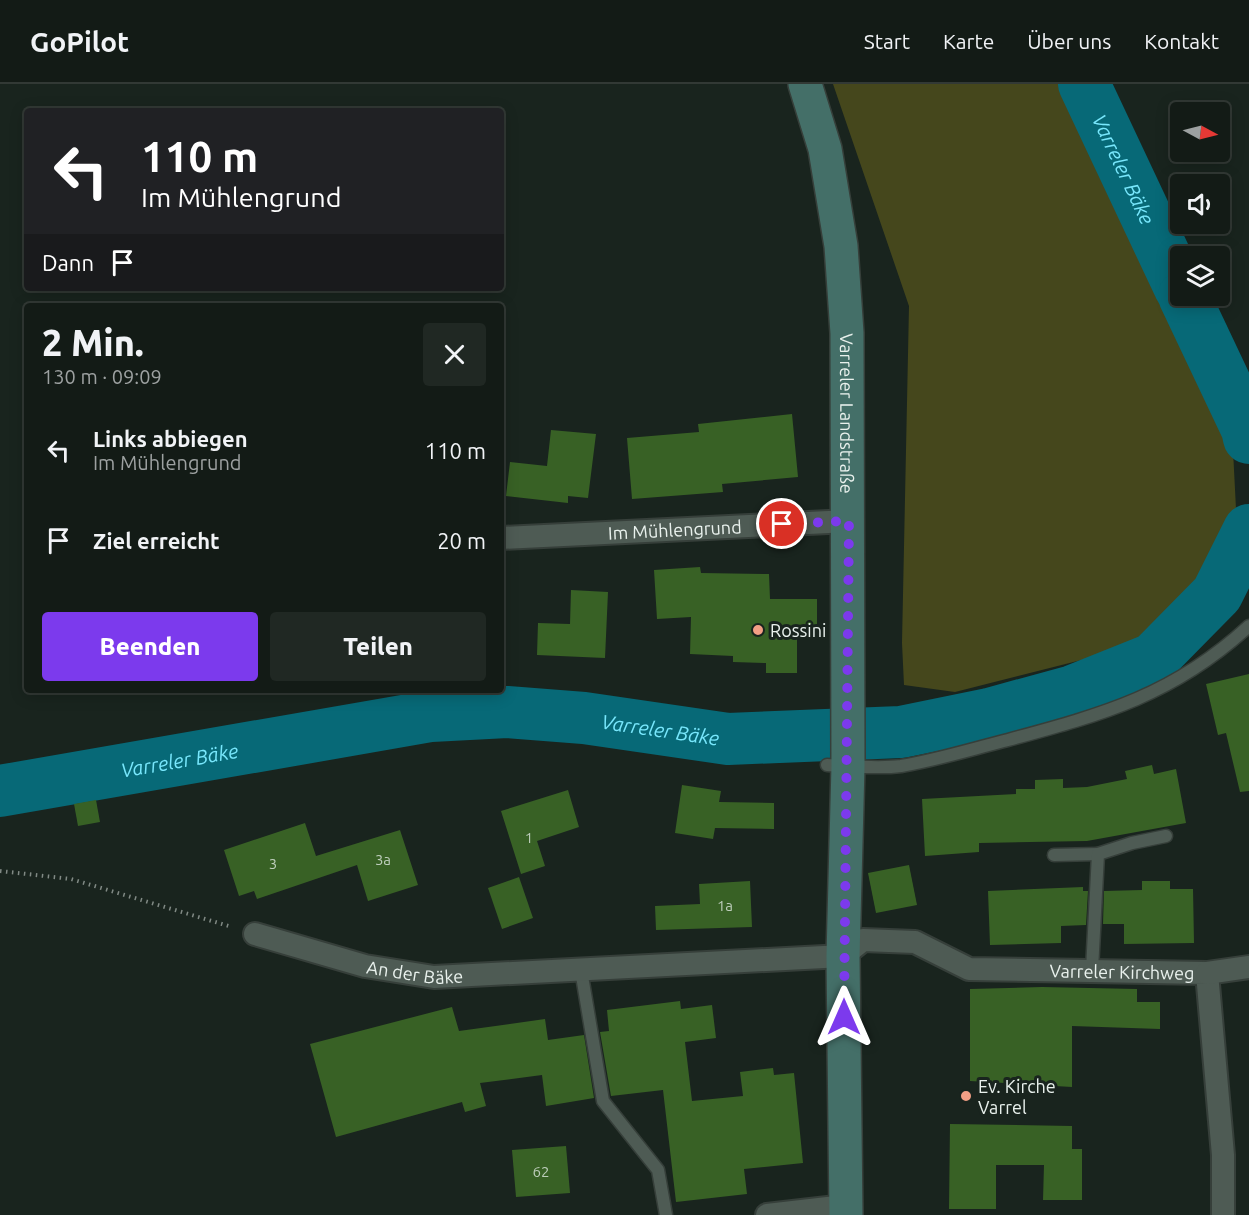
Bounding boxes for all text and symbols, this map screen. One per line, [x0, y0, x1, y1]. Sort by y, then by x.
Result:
text: GoPilot [30, 26, 129, 57]
text: Start [864, 29, 910, 53]
text: Karte [943, 29, 994, 53]
text: Über uns [1027, 29, 1111, 53]
text: Kontakt [1144, 29, 1219, 53]
north arrow [1170, 102, 1230, 162]
map controls [1170, 102, 1230, 306]
water label: Varreler Bäke [1088, 110, 1160, 228]
icon: left [42, 132, 120, 210]
text: 110 m [141, 133, 258, 180]
button: sound [1170, 174, 1230, 234]
text: Im Mühlengrund [141, 182, 341, 212]
icon: arrive [106, 246, 139, 279]
button: layers [1170, 246, 1230, 306]
text: Dann [42, 250, 94, 275]
text: 2 Min. [42, 322, 144, 363]
button: close [423, 323, 486, 386]
street label: Varreler Landstraße [837, 333, 857, 494]
text: 130 m · 09:09 [42, 365, 162, 388]
text: Links abbiegen [93, 426, 248, 451]
icon: left [42, 434, 75, 467]
text: 110 m [425, 438, 486, 463]
text: Im Mühlengrund [93, 451, 242, 474]
pin [756, 498, 807, 549]
icon: arrive [765, 507, 798, 540]
street label: Im Mühlengrund [608, 516, 742, 543]
icon: arrive [42, 524, 75, 557]
text: Ziel erreicht [93, 528, 220, 553]
text: 20 m [437, 528, 486, 553]
button: Beenden [42, 612, 258, 681]
button: Teilen [270, 612, 486, 681]
place label: Rossini [770, 620, 826, 640]
marker: Rossini [751, 623, 765, 637]
water label: Varreler Bäke [600, 709, 721, 749]
water label: Varreler Bäke [119, 738, 240, 781]
house number: 1 [525, 829, 533, 846]
house number: 3a [375, 851, 391, 868]
house number: 3 [269, 855, 277, 872]
house number: 1a [717, 897, 733, 914]
street label: An der Bäke [365, 956, 464, 987]
street label: Varreler Kirchweg [1049, 960, 1195, 983]
position arrow [812, 985, 876, 1049]
place label: Ev. Kirche Varrel [978, 1076, 1056, 1117]
marker: Ev. Kirche Varrel [959, 1089, 973, 1103]
house number: 62 [533, 1163, 549, 1180]

